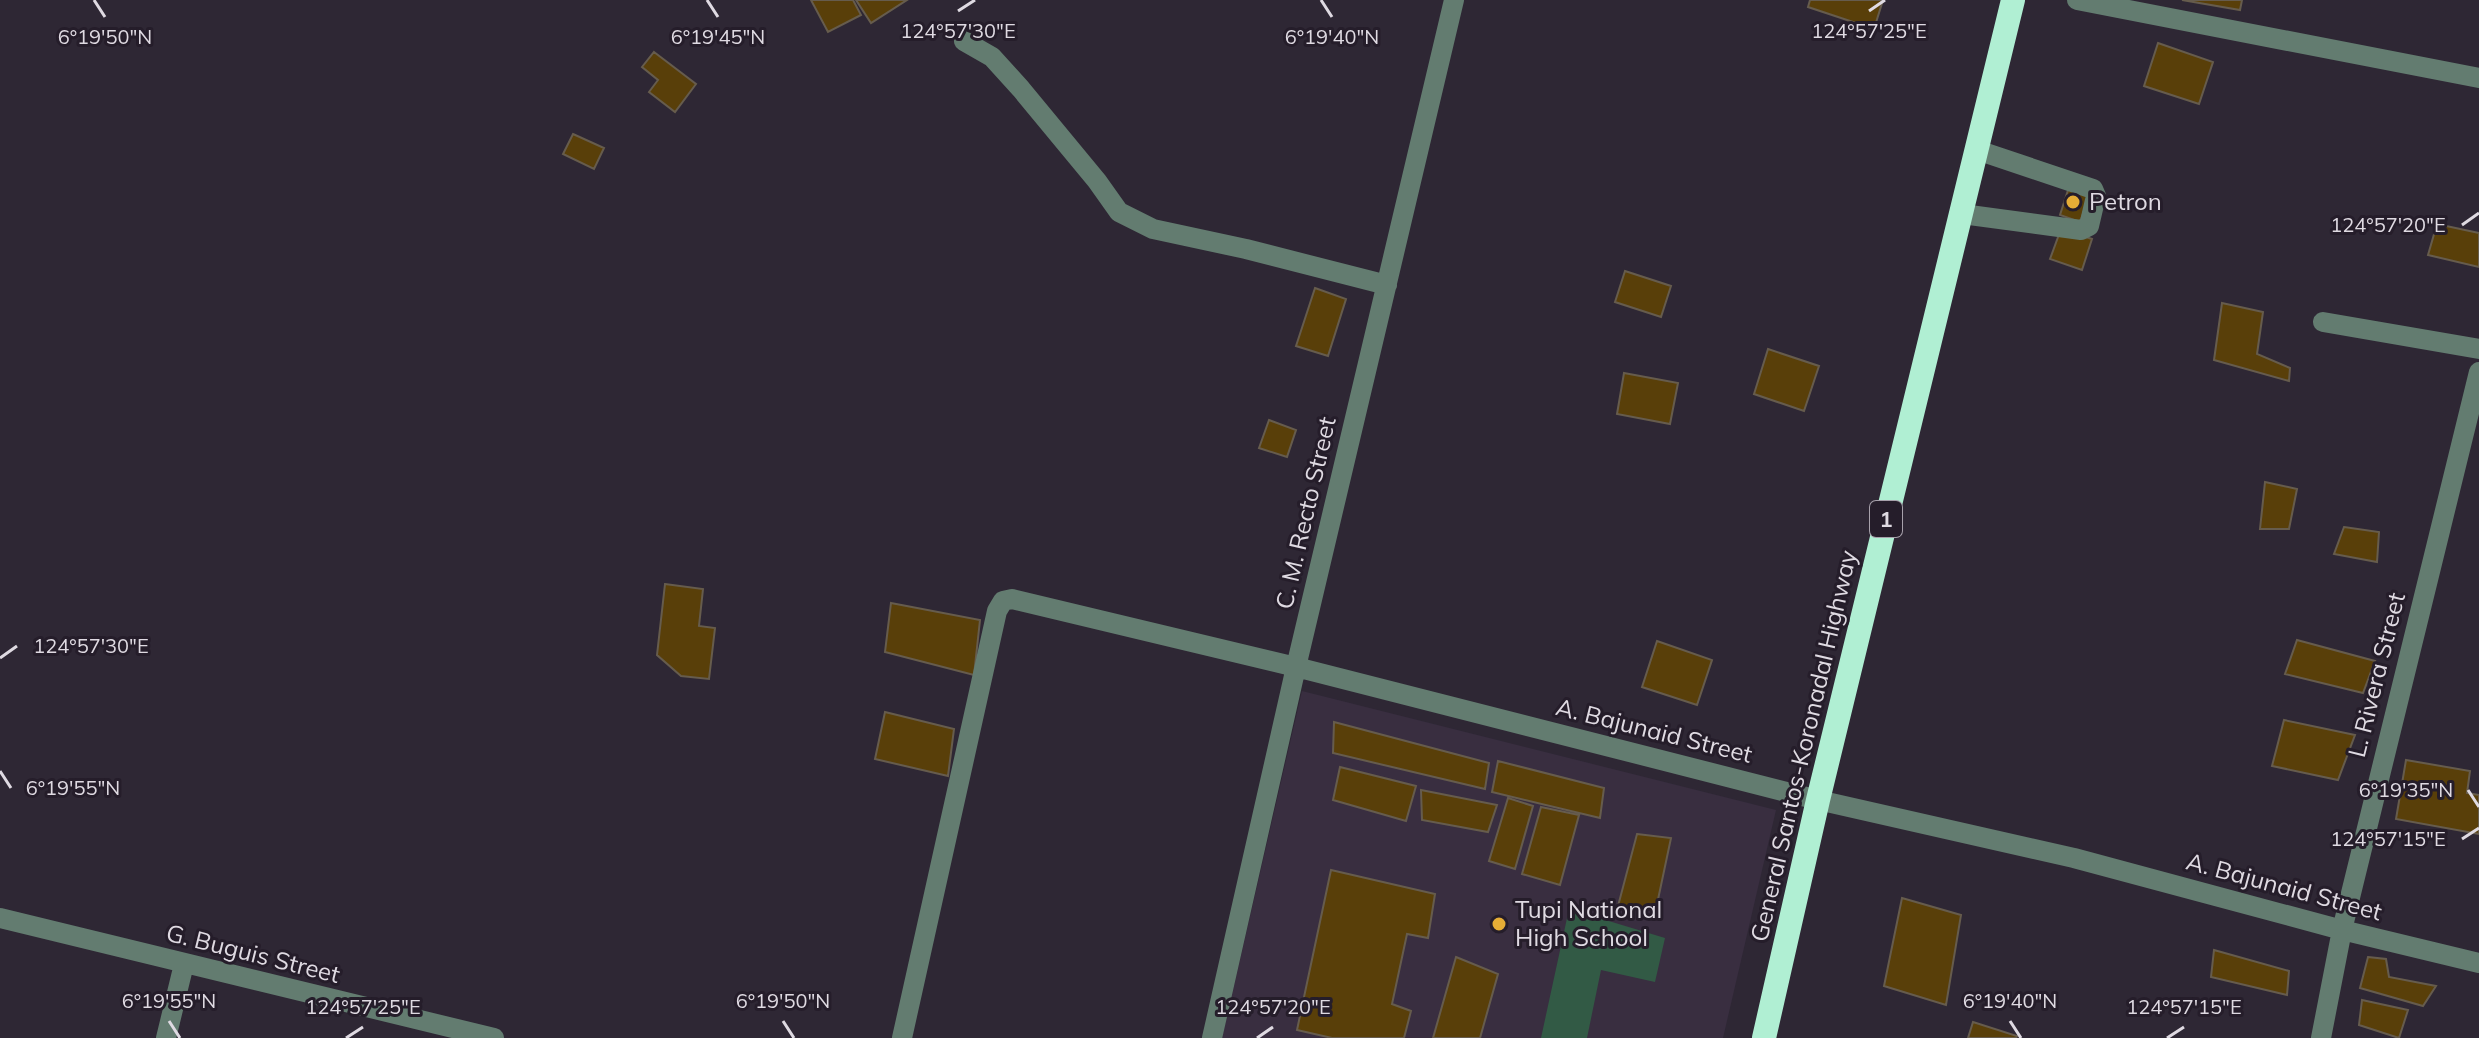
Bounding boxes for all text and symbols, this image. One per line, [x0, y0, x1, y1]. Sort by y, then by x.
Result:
text: 124°57'30"E [900, 18, 1016, 43]
text: 124°57'25"E [1811, 18, 1927, 43]
text: 6°19'50"N [58, 24, 152, 49]
text: 6°19'45"N [671, 24, 765, 49]
text: 6°19'40"N [1285, 24, 1379, 49]
place label: Petron [2089, 186, 2162, 216]
marker: Petron [2064, 193, 2082, 211]
text: 124°57'20"E [2330, 212, 2446, 237]
street label: C. M. Recto Street [1268, 414, 1342, 612]
road number: 1 [1870, 501, 1902, 537]
street label: General Santos-Koronadal Highway [1743, 547, 1863, 944]
street label: L. Rivera Street [2341, 589, 2411, 760]
text: 124°57'30"E [33, 633, 149, 658]
street label: A. Bajunaid Street [1553, 691, 1756, 769]
text: 6°19'55"N [26, 775, 120, 800]
text: 6°19'35"N [2359, 777, 2453, 802]
text: 124°57'15"E [2330, 826, 2446, 851]
street label: A. Bajunaid Street [2183, 845, 2385, 927]
place label: Tupi National High School [1515, 894, 1662, 952]
marker: Tupi National High School [1490, 915, 1508, 933]
street label: G. Buguis Street [163, 917, 343, 989]
text: 6°19'55"N [122, 988, 216, 1013]
text: 6°19'50"N [736, 988, 830, 1013]
text: 6°19'40"N [1963, 988, 2057, 1013]
text: 124°57'25"E [305, 994, 421, 1019]
text: 124°57'20"E [1215, 994, 1331, 1019]
text: 124°57'15"E [2126, 994, 2242, 1019]

